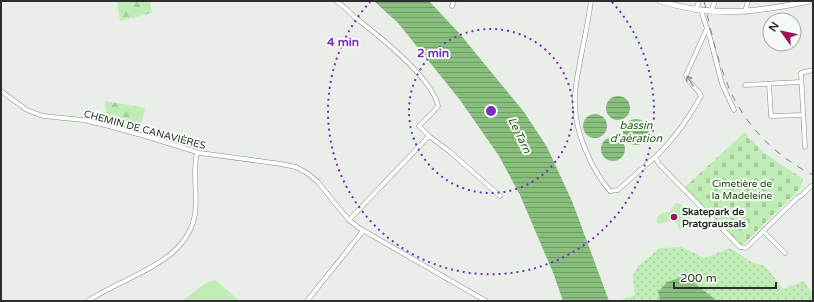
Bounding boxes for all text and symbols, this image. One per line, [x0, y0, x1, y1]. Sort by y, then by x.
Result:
north arrow [762, 12, 802, 52]
text: N [766, 20, 782, 34]
text: 4 min [327, 35, 359, 49]
text: 2 min [417, 46, 449, 60]
one-way arrow [685, 75, 694, 86]
centre of rings [484, 104, 498, 118]
street label: CHEMIN DE CANAVIÈRES [82, 108, 207, 152]
water label: Le Tarn [505, 115, 534, 156]
water label: bassin d'aération [610, 119, 662, 145]
park label: Cimetière de la Madeleine [712, 178, 773, 202]
place label: Skatepark de Pratgraussals [682, 206, 746, 230]
marker: Skatepark de Pratgraussals [669, 212, 679, 222]
scale bar [674, 264, 776, 290]
text: 200 m [680, 271, 717, 285]

